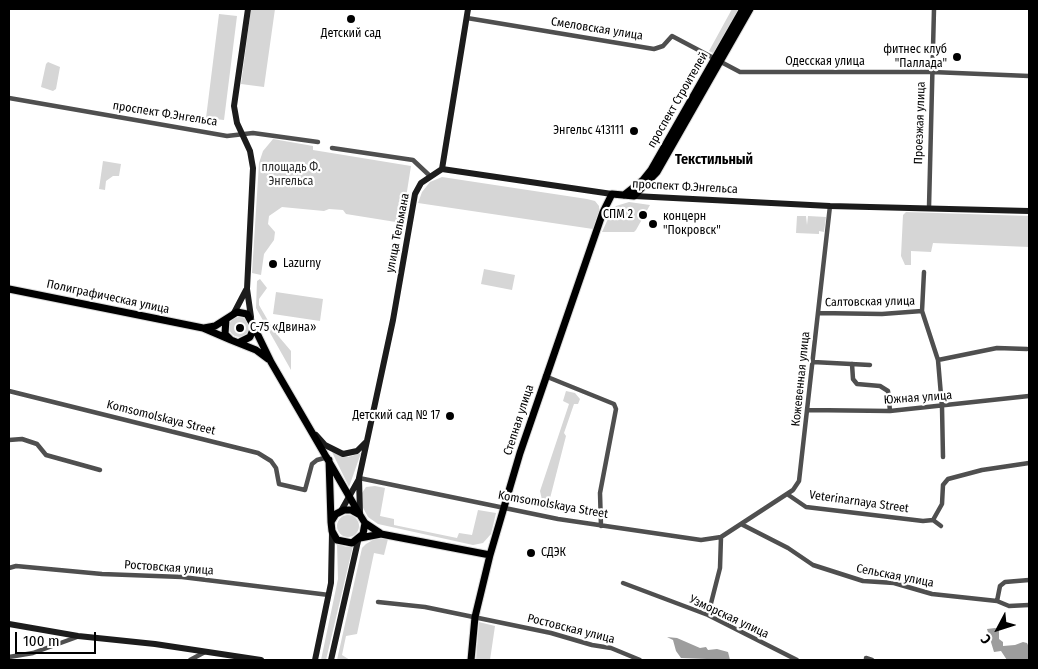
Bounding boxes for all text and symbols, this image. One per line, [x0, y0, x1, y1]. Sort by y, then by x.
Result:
marker: Детский сад [345, 13, 357, 25]
street label: Смеловская улица [550, 15, 644, 43]
place label: Детский сад [321, 27, 381, 41]
place label: фитнес клуб "Паллада" [883, 43, 947, 71]
street label: проспект Строителей [645, 50, 711, 150]
marker: фитнес клуб "Паллада" [951, 51, 963, 63]
street label: Одесская улица [785, 55, 865, 69]
street label: Проезжая улица [911, 81, 929, 165]
street label: проспект Ф.Энгельса [112, 99, 218, 129]
place label: Энгельс 413111 [553, 124, 624, 138]
marker: Энгельс 413111 [628, 125, 640, 137]
district label: Текстильный [675, 152, 753, 168]
park label: площадь Ф. Энгельса [262, 161, 320, 189]
street label: проспект Ф.Энгельса [632, 177, 738, 197]
street label: улица Тельмана [383, 192, 413, 274]
place label: СПМ 2 [603, 208, 633, 222]
marker: СПМ 2 [637, 209, 649, 221]
place label: концерн "Покровск" [663, 210, 721, 238]
marker: концерн "Покровск" [647, 218, 659, 230]
place label: Lazurny [283, 257, 321, 271]
marker: Lazurny [267, 258, 279, 270]
street label: Полиграфическая улица [45, 277, 171, 317]
street label: Салтовская улица [825, 294, 915, 310]
place label: С-75 «Двина» [250, 321, 316, 335]
marker: С-75 «Двина» [234, 322, 246, 334]
street label: Кожевенная улица [789, 331, 813, 427]
street label: Степная улица [501, 383, 537, 457]
street label: Южная улица [883, 388, 953, 408]
street label: Komsomolskaya Street [105, 398, 217, 438]
place label: Детский сад № 17 [352, 409, 440, 423]
marker: Детский сад № 17 [444, 410, 456, 422]
street label: Komsomolskaya Street [497, 488, 609, 522]
street label: Veterinarnaya Street [808, 488, 910, 516]
place label: СДЭК [541, 546, 566, 560]
marker: СДЭК [525, 547, 537, 559]
street label: Ростовская улица [124, 558, 214, 578]
street label: Сельская улица [855, 561, 935, 591]
street label: Узморская улица [687, 592, 771, 642]
north arrow [973, 604, 1023, 654]
street label: Ростовская улица [526, 611, 616, 647]
scale bar [18, 622, 99, 654]
text: С [977, 631, 995, 647]
text: 100 m [23, 632, 60, 650]

